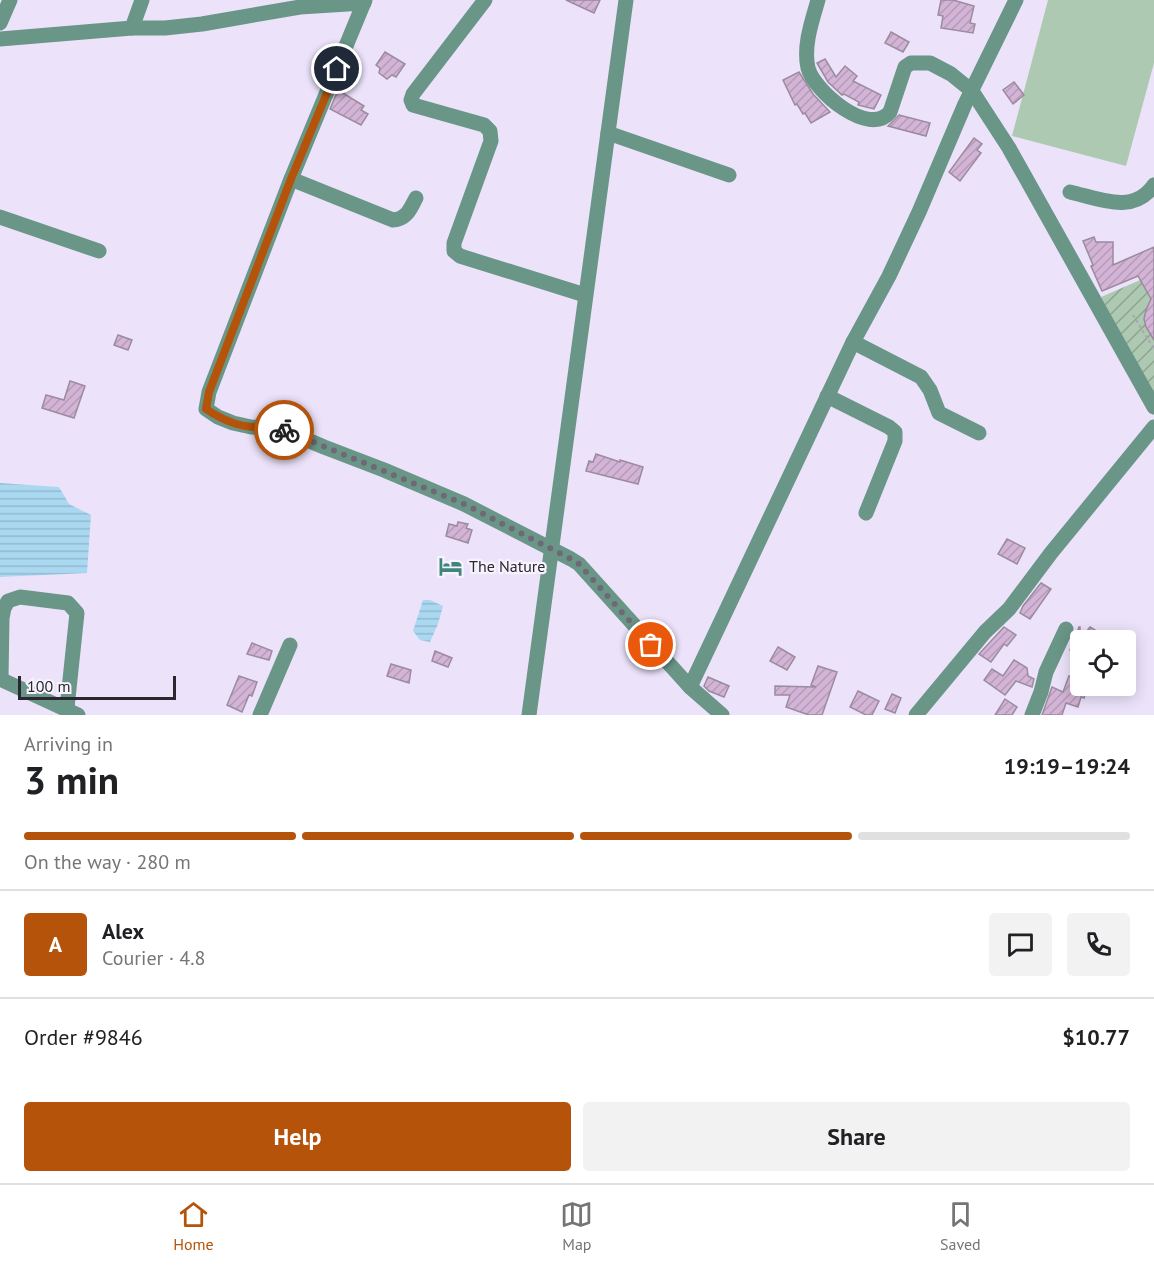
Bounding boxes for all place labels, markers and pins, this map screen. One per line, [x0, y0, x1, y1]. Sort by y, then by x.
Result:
pin [311, 43, 362, 94]
hotel icon: The Nature [438, 553, 464, 579]
place label: The Nature [469, 556, 545, 576]
pin [625, 619, 676, 670]

